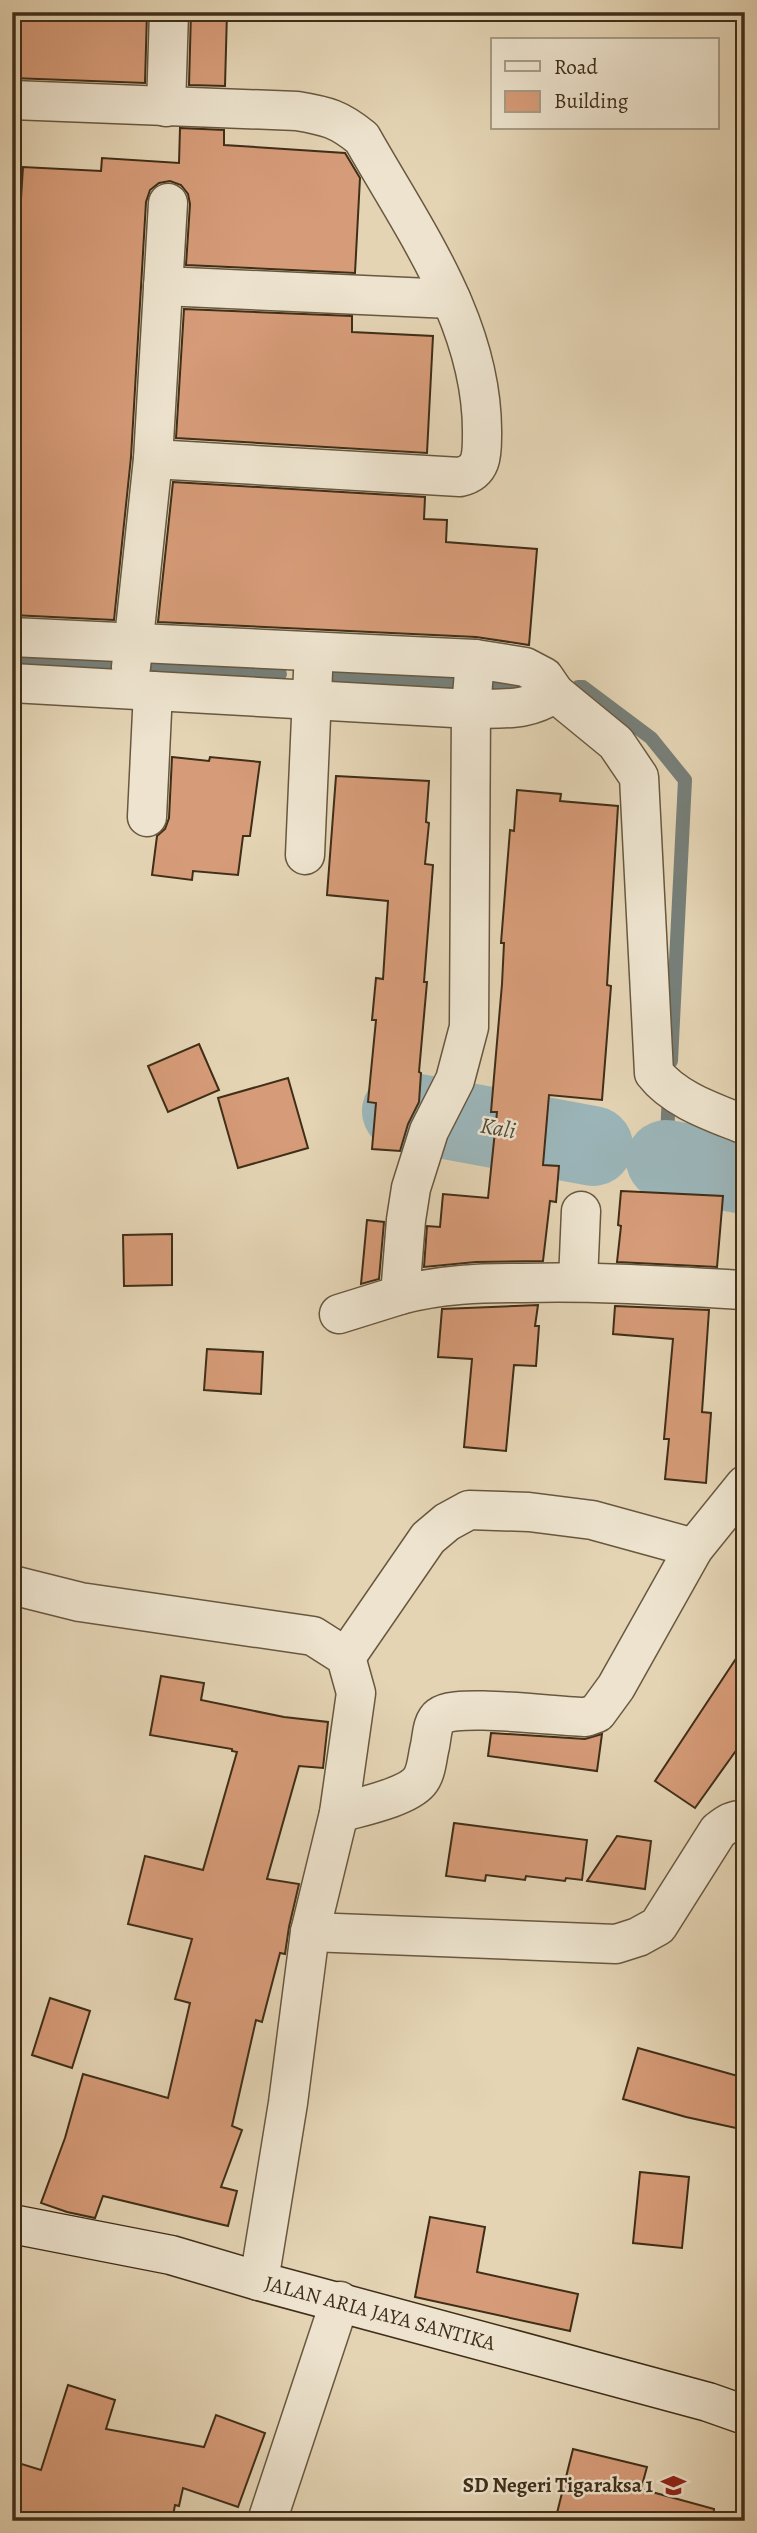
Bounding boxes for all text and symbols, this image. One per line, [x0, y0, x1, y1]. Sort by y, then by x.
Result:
legend [491, 38, 718, 130]
text: Road [554, 53, 598, 81]
text: Building [554, 87, 629, 115]
water label: Kali [478, 1110, 518, 1146]
street label: JALAN ARIA JAYA SANTIKA [262, 2269, 499, 2357]
place label: SD Negeri Tigaraksa 1 [463, 2471, 653, 2499]
school or university icon: SD Negeri Tigaraksa 1 [659, 2471, 687, 2499]

